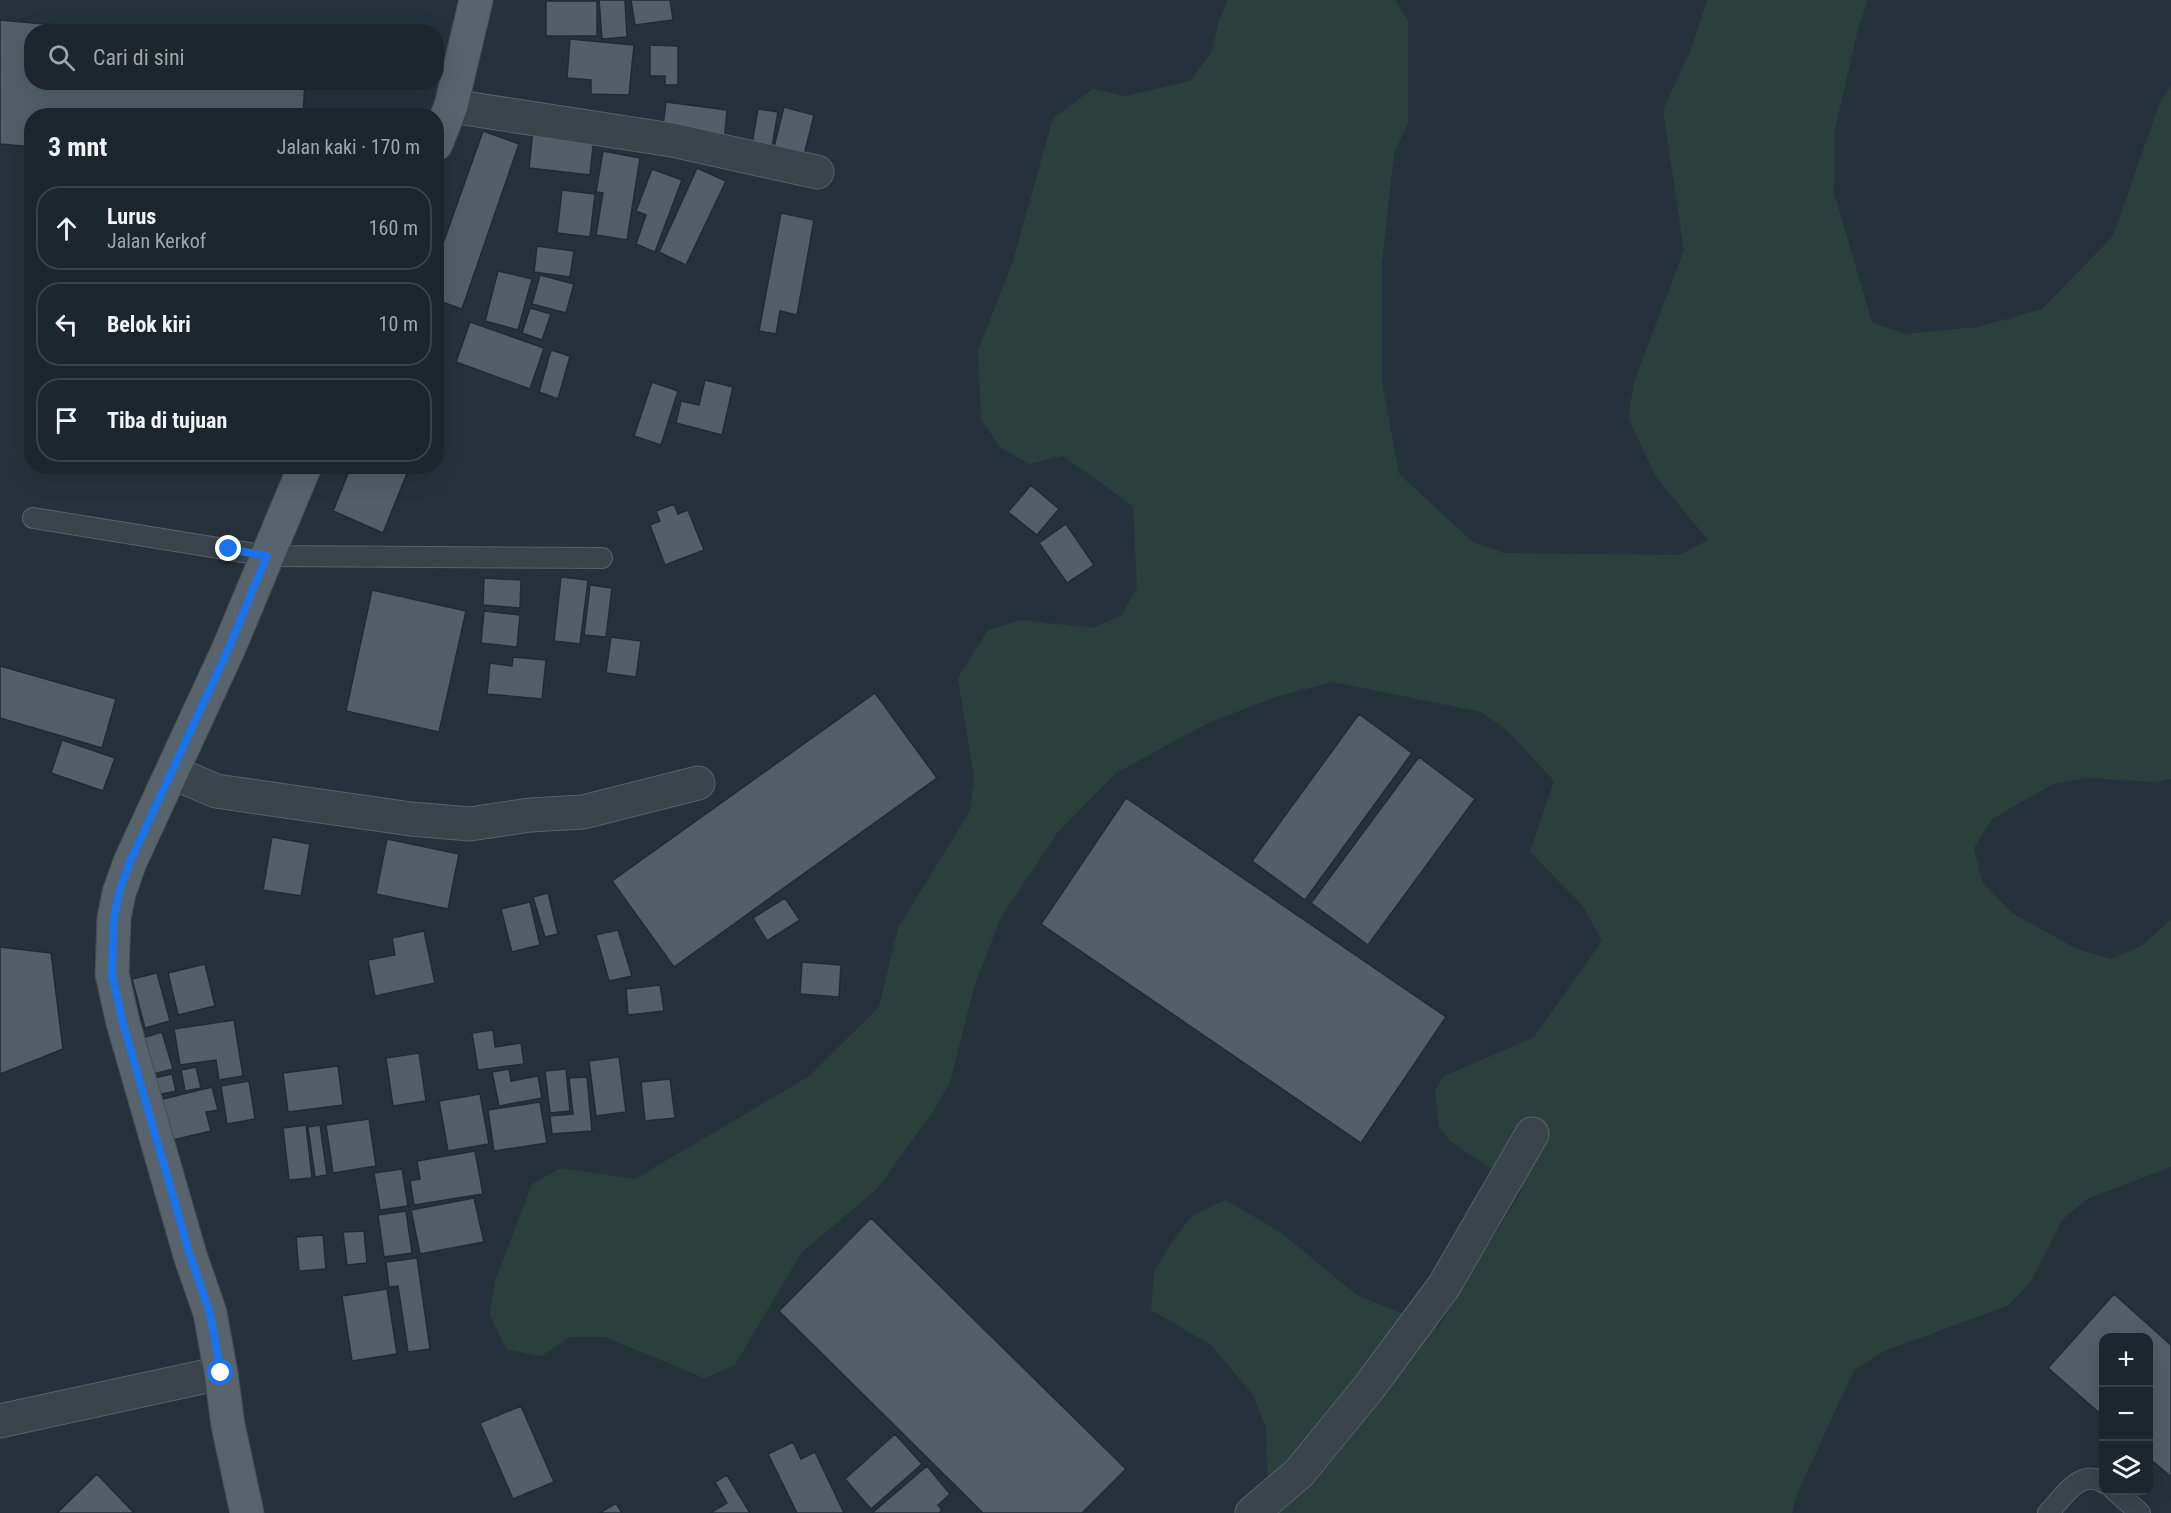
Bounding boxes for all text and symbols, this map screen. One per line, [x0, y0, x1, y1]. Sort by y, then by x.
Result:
search box [24, 24, 444, 90]
icon: search [45, 41, 78, 74]
text: Cari di sini [93, 45, 185, 70]
text: 3 mnt [48, 132, 107, 162]
text: Jalan kaki · 170 m [277, 135, 420, 159]
text: Lurus [107, 204, 156, 229]
icon: ahead [50, 212, 83, 245]
text: 160 m [369, 216, 418, 240]
text: Jalan Kerkof [107, 229, 206, 253]
icon: left [50, 308, 83, 341]
text: Belok kiri [107, 312, 191, 337]
text: 10 m [379, 312, 418, 336]
icon: arrive [50, 404, 83, 437]
text: Tiba di tujuan [107, 408, 227, 433]
route end [215, 535, 241, 561]
map controls [2099, 1333, 2153, 1495]
button: + [2099, 1333, 2153, 1387]
route start [207, 1359, 233, 1385]
button: − [2099, 1387, 2153, 1441]
button: layers [2099, 1441, 2153, 1495]

